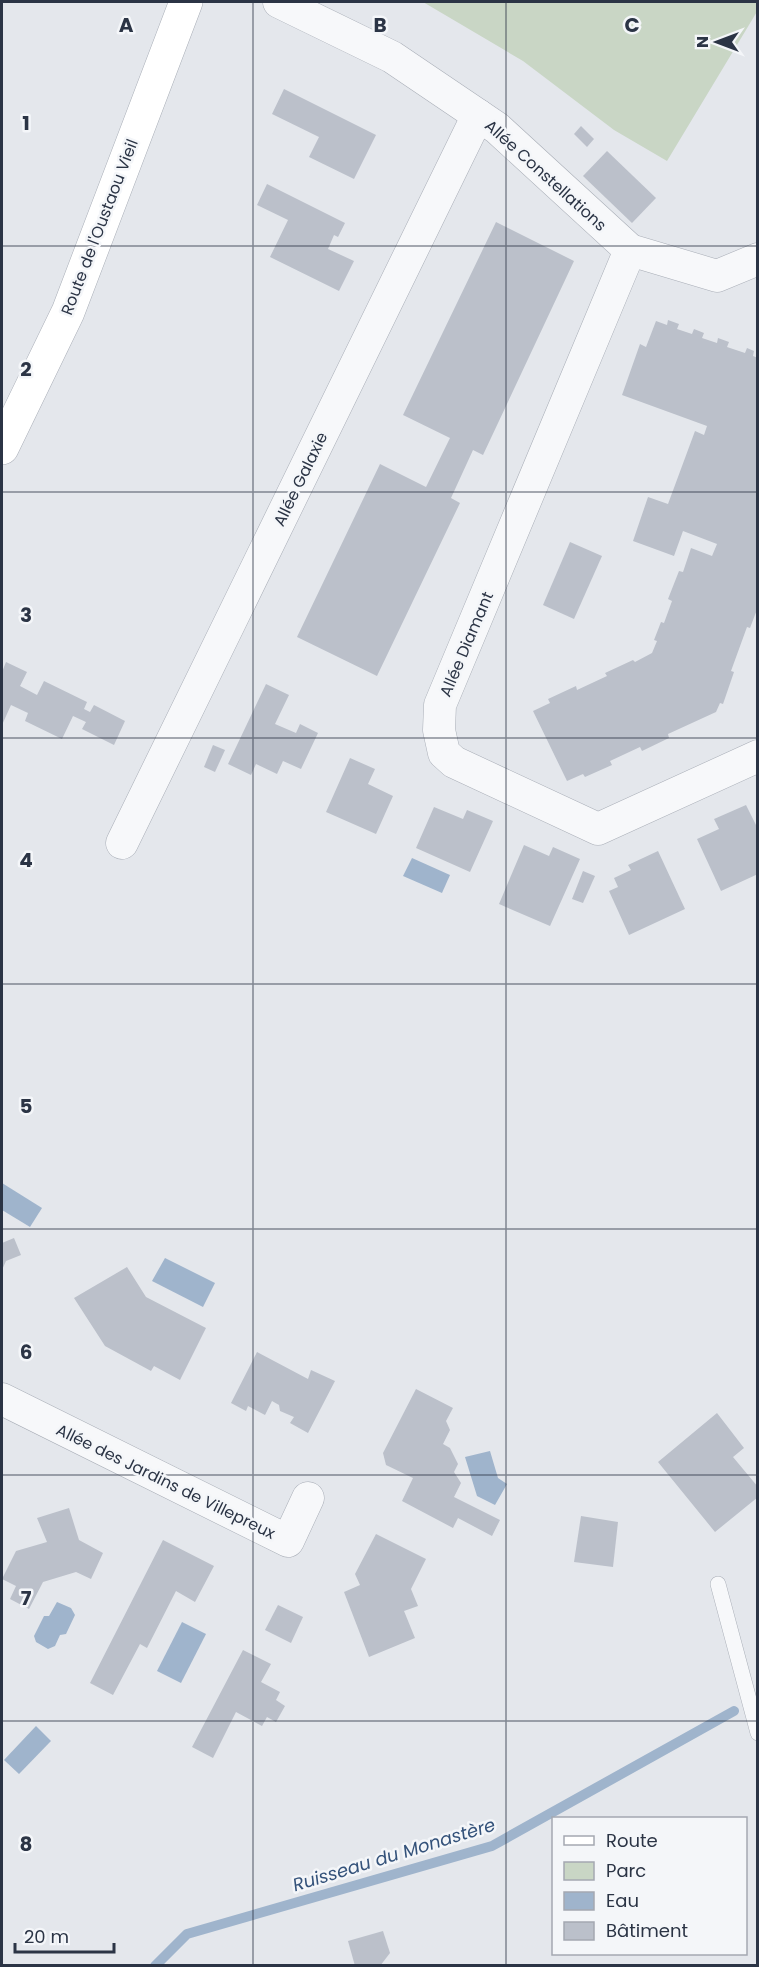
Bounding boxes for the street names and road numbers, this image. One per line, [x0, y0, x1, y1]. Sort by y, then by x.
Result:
street label: Allée Constellations [480, 114, 612, 236]
street label: Route de l'Oustaou Vieil [55, 136, 144, 319]
street label: Allée Galaxie [268, 428, 333, 530]
street label: Allée Diamant [434, 588, 499, 700]
street label: Allée des Jardins de Villepreux [52, 1418, 280, 1545]

